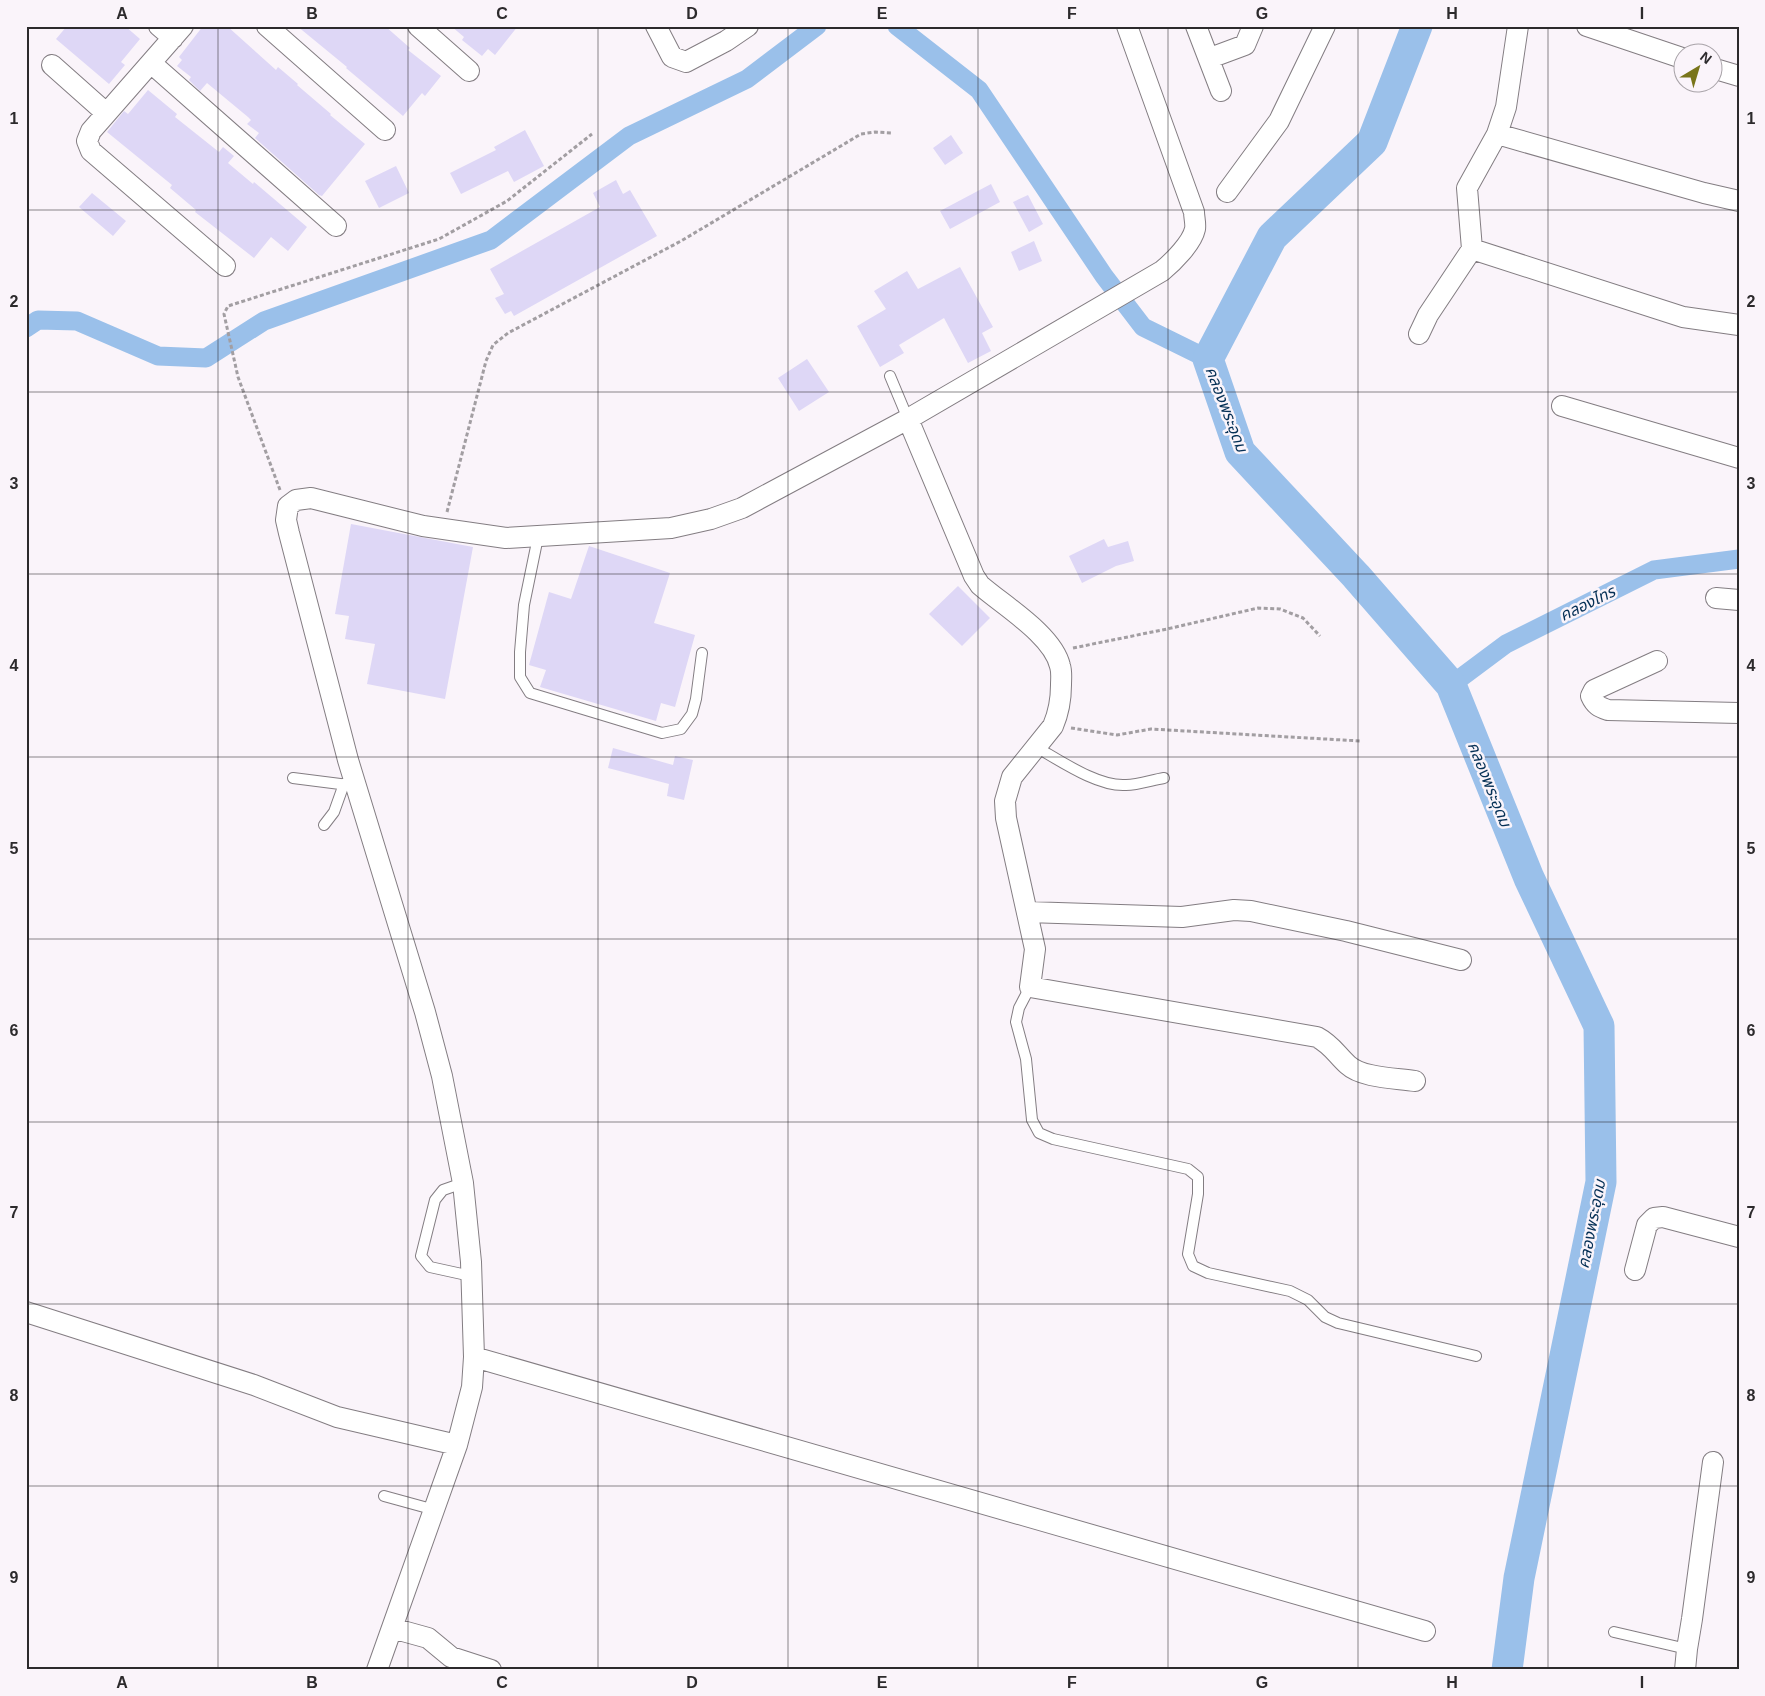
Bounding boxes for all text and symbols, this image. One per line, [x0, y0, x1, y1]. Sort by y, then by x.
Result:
text: A [116, 5, 128, 22]
text: B [306, 5, 318, 22]
text: C [496, 5, 508, 22]
text: D [686, 5, 698, 22]
text: E [877, 5, 888, 22]
text: F [1067, 5, 1077, 22]
text: G [1256, 5, 1268, 22]
text: H [1446, 5, 1458, 22]
text: I [1640, 5, 1644, 22]
north arrow [1672, 42, 1722, 92]
text: N [1697, 48, 1715, 67]
text: 1 [10, 110, 19, 127]
text: 1 [1747, 110, 1756, 127]
text: 2 [10, 293, 19, 310]
text: 2 [1747, 293, 1756, 310]
water label: คลองพระอุดม [1201, 364, 1251, 456]
text: 3 [10, 475, 19, 492]
text: 3 [1747, 475, 1756, 492]
water label: คลองไทร [1557, 582, 1619, 624]
text: 4 [10, 657, 19, 674]
text: 4 [1747, 657, 1756, 674]
water label: คลองพระอุดม [1463, 739, 1515, 831]
text: 5 [10, 840, 19, 857]
text: 5 [1747, 840, 1756, 857]
text: 6 [10, 1022, 19, 1039]
text: 6 [1747, 1022, 1756, 1039]
water label: คลองพระอุดม [1575, 1177, 1611, 1270]
text: 7 [10, 1204, 19, 1221]
text: 7 [1747, 1204, 1756, 1221]
text: 8 [10, 1387, 19, 1404]
text: 8 [1747, 1387, 1756, 1404]
text: 9 [10, 1569, 19, 1586]
text: 9 [1747, 1569, 1756, 1586]
text: A [116, 1674, 128, 1691]
text: B [306, 1674, 318, 1691]
text: C [496, 1674, 508, 1691]
text: D [686, 1674, 698, 1691]
text: E [877, 1674, 888, 1691]
text: F [1067, 1674, 1077, 1691]
text: G [1256, 1674, 1268, 1691]
text: H [1446, 1674, 1458, 1691]
text: I [1640, 1674, 1644, 1691]

